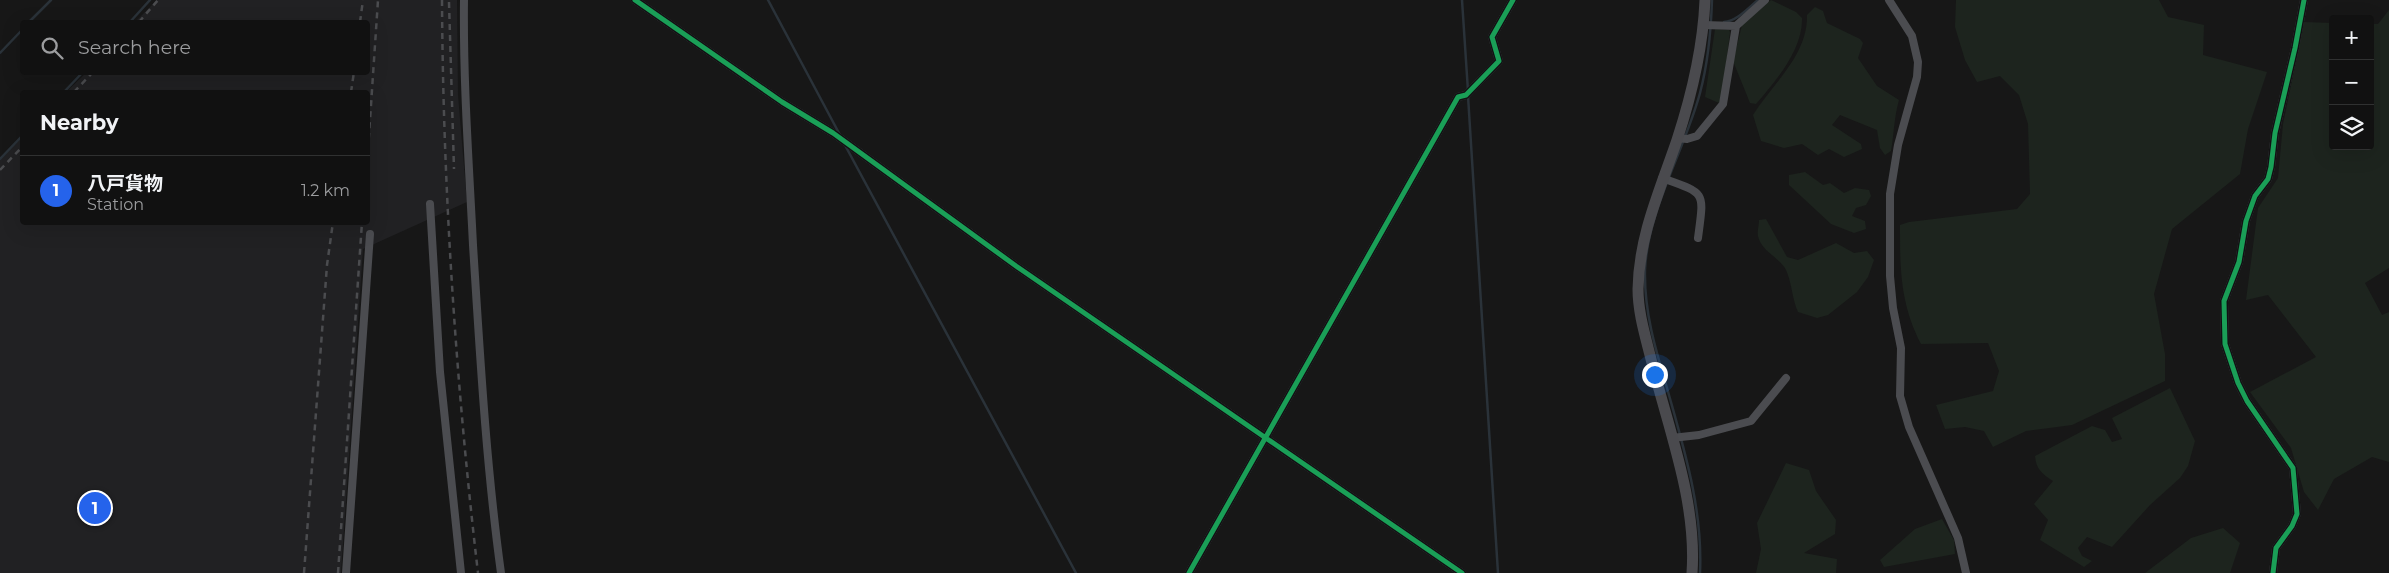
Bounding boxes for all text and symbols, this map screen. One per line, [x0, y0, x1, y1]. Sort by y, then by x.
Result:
map controls [2329, 15, 2374, 150]
button: + [2329, 15, 2374, 60]
search box [20, 20, 370, 75]
icon: search [38, 34, 66, 62]
text: Search here [78, 36, 191, 59]
button: − [2329, 60, 2374, 105]
button: layers [2329, 105, 2374, 150]
text: Nearby [40, 110, 119, 135]
text: 八戸貨物 [87, 172, 163, 195]
text: 1 [53, 181, 59, 200]
text: 1.2 km [301, 181, 350, 200]
text: Station [87, 195, 144, 214]
your location [1642, 362, 1668, 388]
pin: 1 [79, 489, 111, 527]

